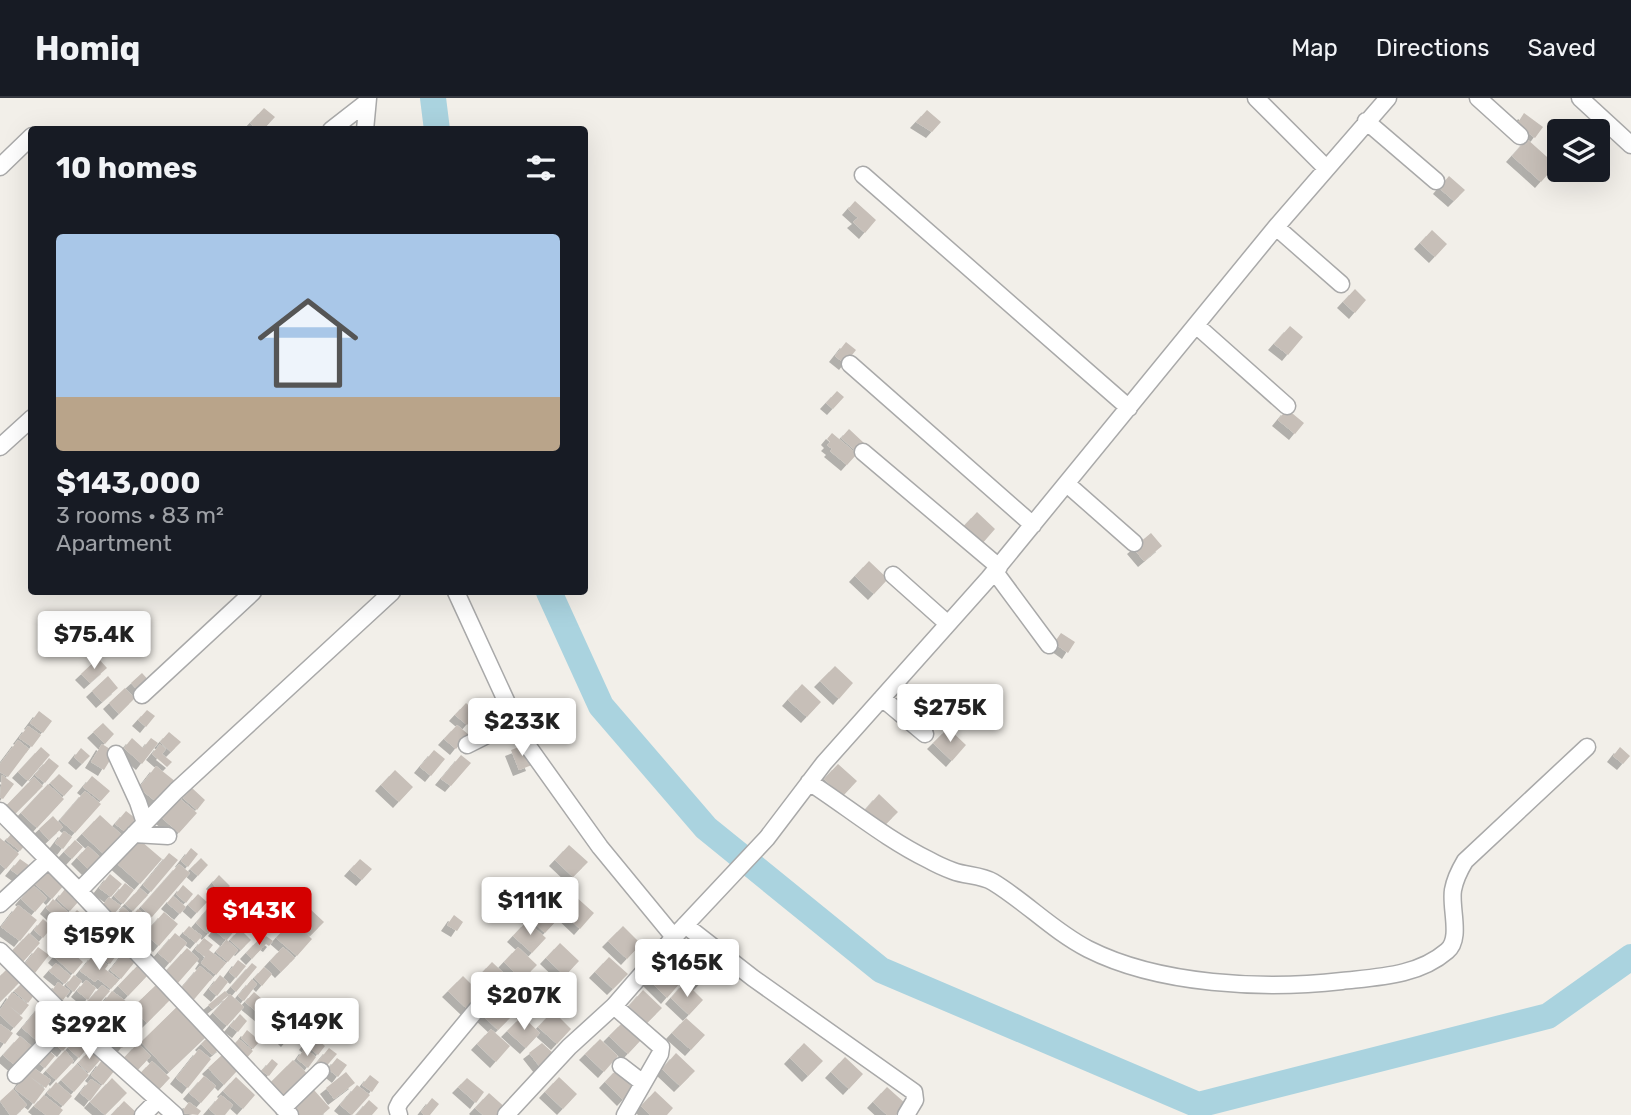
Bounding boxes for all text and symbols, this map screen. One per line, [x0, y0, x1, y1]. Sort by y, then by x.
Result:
text: Homiq [35, 29, 140, 68]
text: Map [1291, 34, 1338, 62]
text: Directions [1376, 34, 1489, 62]
text: Saved [1527, 34, 1596, 62]
map controls [1547, 119, 1610, 182]
button: layers [1547, 119, 1610, 182]
icon: filters [522, 149, 560, 187]
text: 10 homes [56, 150, 197, 186]
icon: home [245, 280, 371, 406]
text: $143,000 [56, 465, 201, 501]
text: 3 rooms · 83 m² [56, 501, 224, 529]
text: Apartment [56, 529, 172, 557]
pin: $75.4K [37, 612, 151, 671]
text: $75.4K [54, 620, 134, 648]
pin: $275K [901, 684, 999, 744]
text: $275K [913, 693, 987, 721]
pin: $233K [473, 698, 571, 758]
text: $233K [484, 707, 560, 735]
pin: $111K [481, 878, 579, 937]
text: $111K [498, 886, 562, 914]
pin: $143K [210, 888, 308, 947]
text: $143K [223, 896, 295, 924]
pin: $159K [50, 912, 148, 972]
text: $159K [63, 921, 135, 949]
pin: $165K [638, 940, 736, 999]
text: $165K [651, 948, 723, 976]
pin: $207K [475, 972, 573, 1032]
text: $207K [487, 981, 561, 1009]
pin: $149K [258, 998, 356, 1058]
pin: $292K [40, 1002, 138, 1061]
text: $149K [271, 1007, 343, 1035]
text: $292K [51, 1010, 127, 1038]

